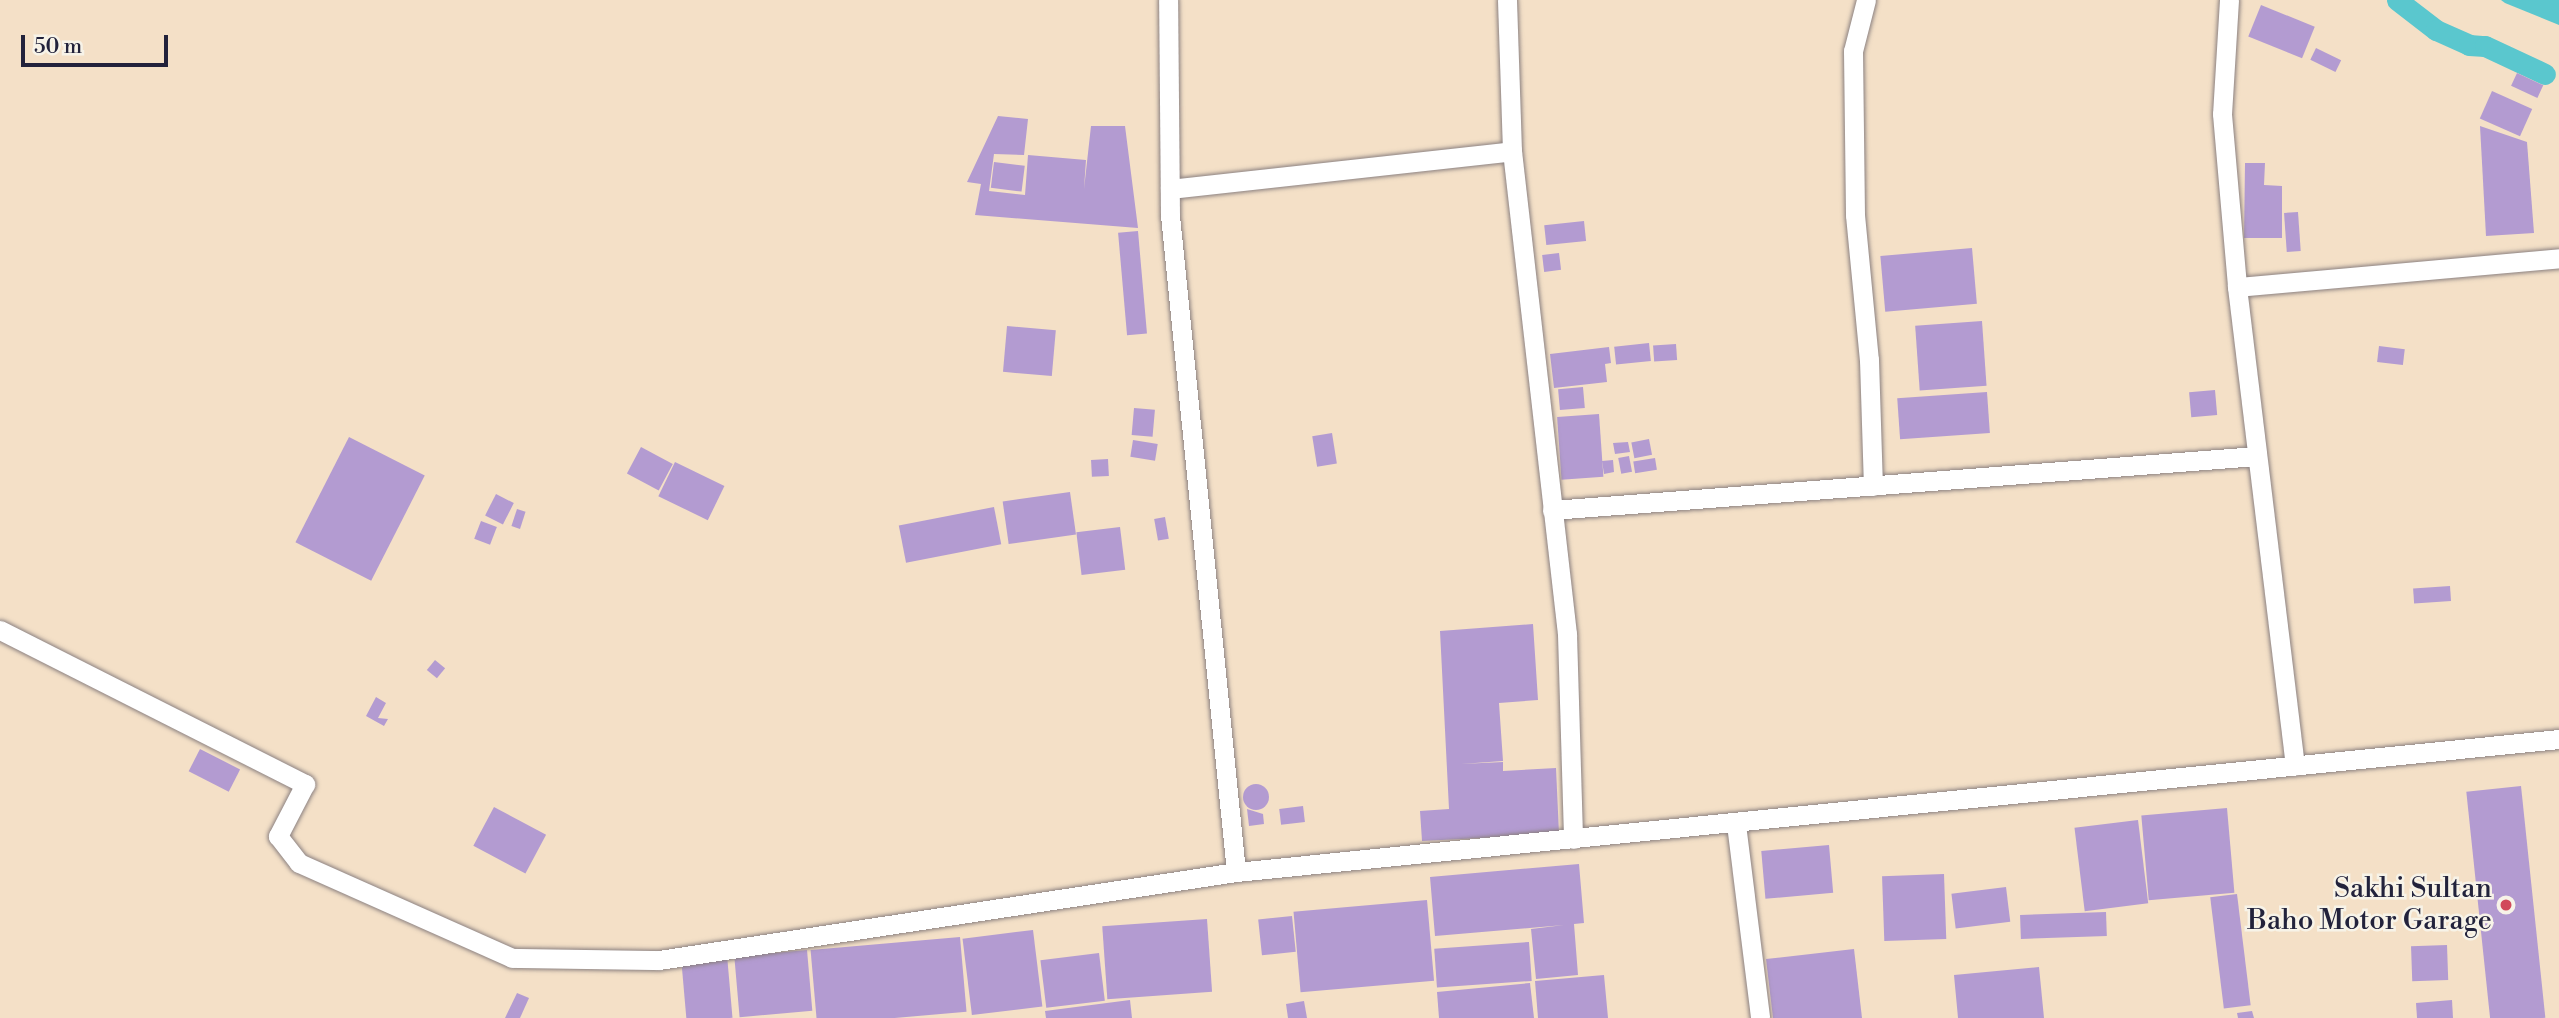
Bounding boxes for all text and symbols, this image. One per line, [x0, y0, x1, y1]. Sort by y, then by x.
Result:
scale bar [24, 21, 172, 65]
text: 50 m [34, 34, 82, 60]
place label: Sakhi Sultan Baho Motor Garage [2247, 872, 2492, 938]
marker: Sakhi Sultan Baho Motor Garage [2498, 897, 2514, 913]

